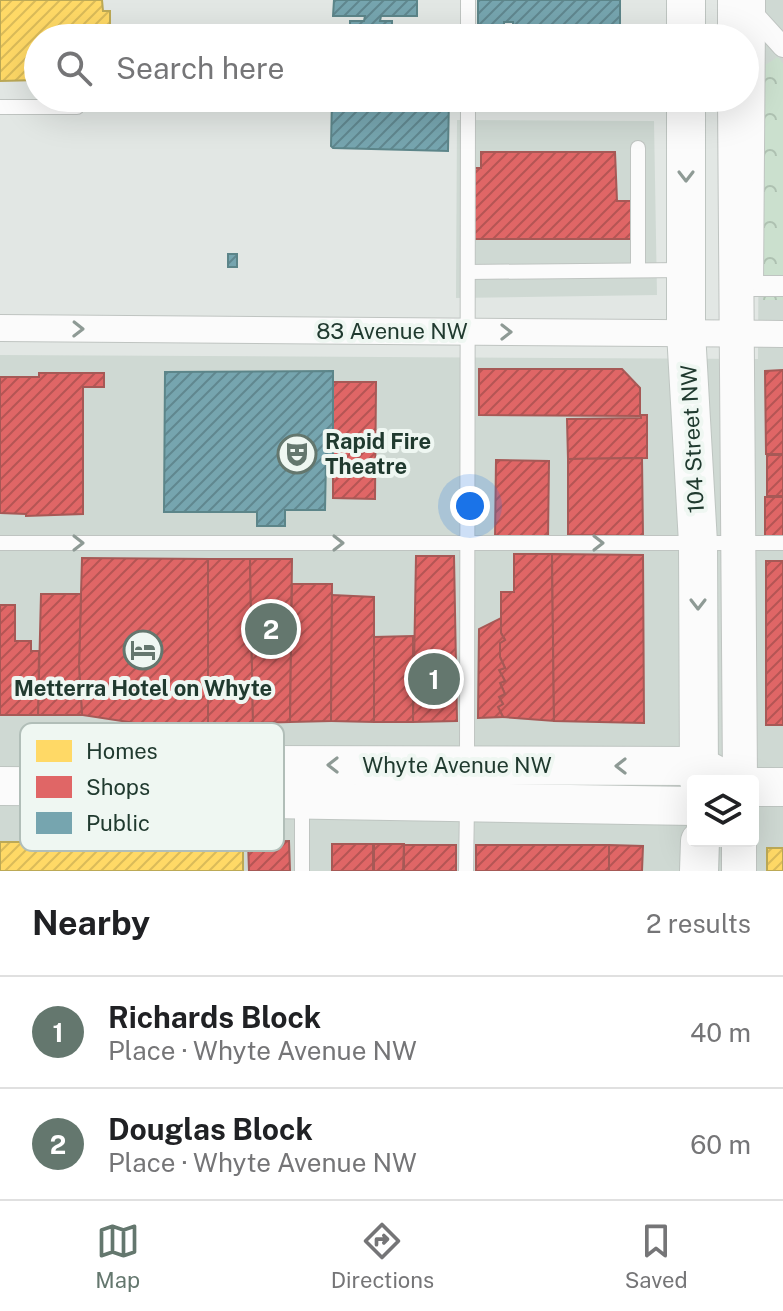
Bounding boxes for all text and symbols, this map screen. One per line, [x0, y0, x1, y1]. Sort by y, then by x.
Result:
search box [24, 24, 759, 112]
icon: search [52, 46, 96, 90]
text: Search here [116, 50, 284, 86]
one-way arrow [677, 170, 695, 183]
street label: 83 Avenue NW [316, 318, 468, 344]
one-way arrow [72, 320, 85, 338]
one-way arrow [500, 323, 513, 341]
street label: 104 Street NW [675, 364, 709, 514]
place label: Rapid Fire Theatre [325, 428, 431, 479]
theatre icon: Rapid Fire Theatre [276, 433, 318, 475]
your location [450, 486, 490, 526]
one-way arrow [72, 534, 85, 552]
one-way arrow [332, 534, 345, 552]
one-way arrow [592, 534, 605, 552]
one-way arrow [689, 598, 707, 611]
pin: 2 [245, 599, 297, 659]
hotel icon: Metterra Hotel on Whyte [122, 629, 164, 671]
pin: 1 [408, 649, 460, 709]
place label: Metterra Hotel on Whyte [14, 675, 272, 701]
legend [20, 723, 284, 851]
text: Homes [86, 738, 158, 764]
street label: Whyte Avenue NW [362, 752, 552, 778]
one-way arrow [326, 756, 339, 774]
one-way arrow [614, 757, 627, 775]
text: Shops [86, 774, 150, 800]
map controls [687, 775, 759, 847]
button: layers [687, 775, 759, 847]
text: Public [86, 810, 150, 836]
text: Nearby [32, 903, 150, 943]
text: 2 results [646, 908, 751, 939]
text: Richards Block [108, 999, 321, 1035]
text: 1 [52, 1017, 64, 1048]
text: 40 m [690, 1017, 751, 1048]
text: Place · Whyte Avenue NW [108, 1035, 417, 1066]
text: Douglas Block [108, 1111, 313, 1147]
text: 2 [50, 1129, 66, 1160]
text: 60 m [690, 1129, 751, 1160]
text: Place · Whyte Avenue NW [108, 1147, 417, 1178]
tab: Map [95, 1219, 140, 1293]
tab: Directions [331, 1219, 434, 1293]
tab: Saved [625, 1219, 688, 1293]

